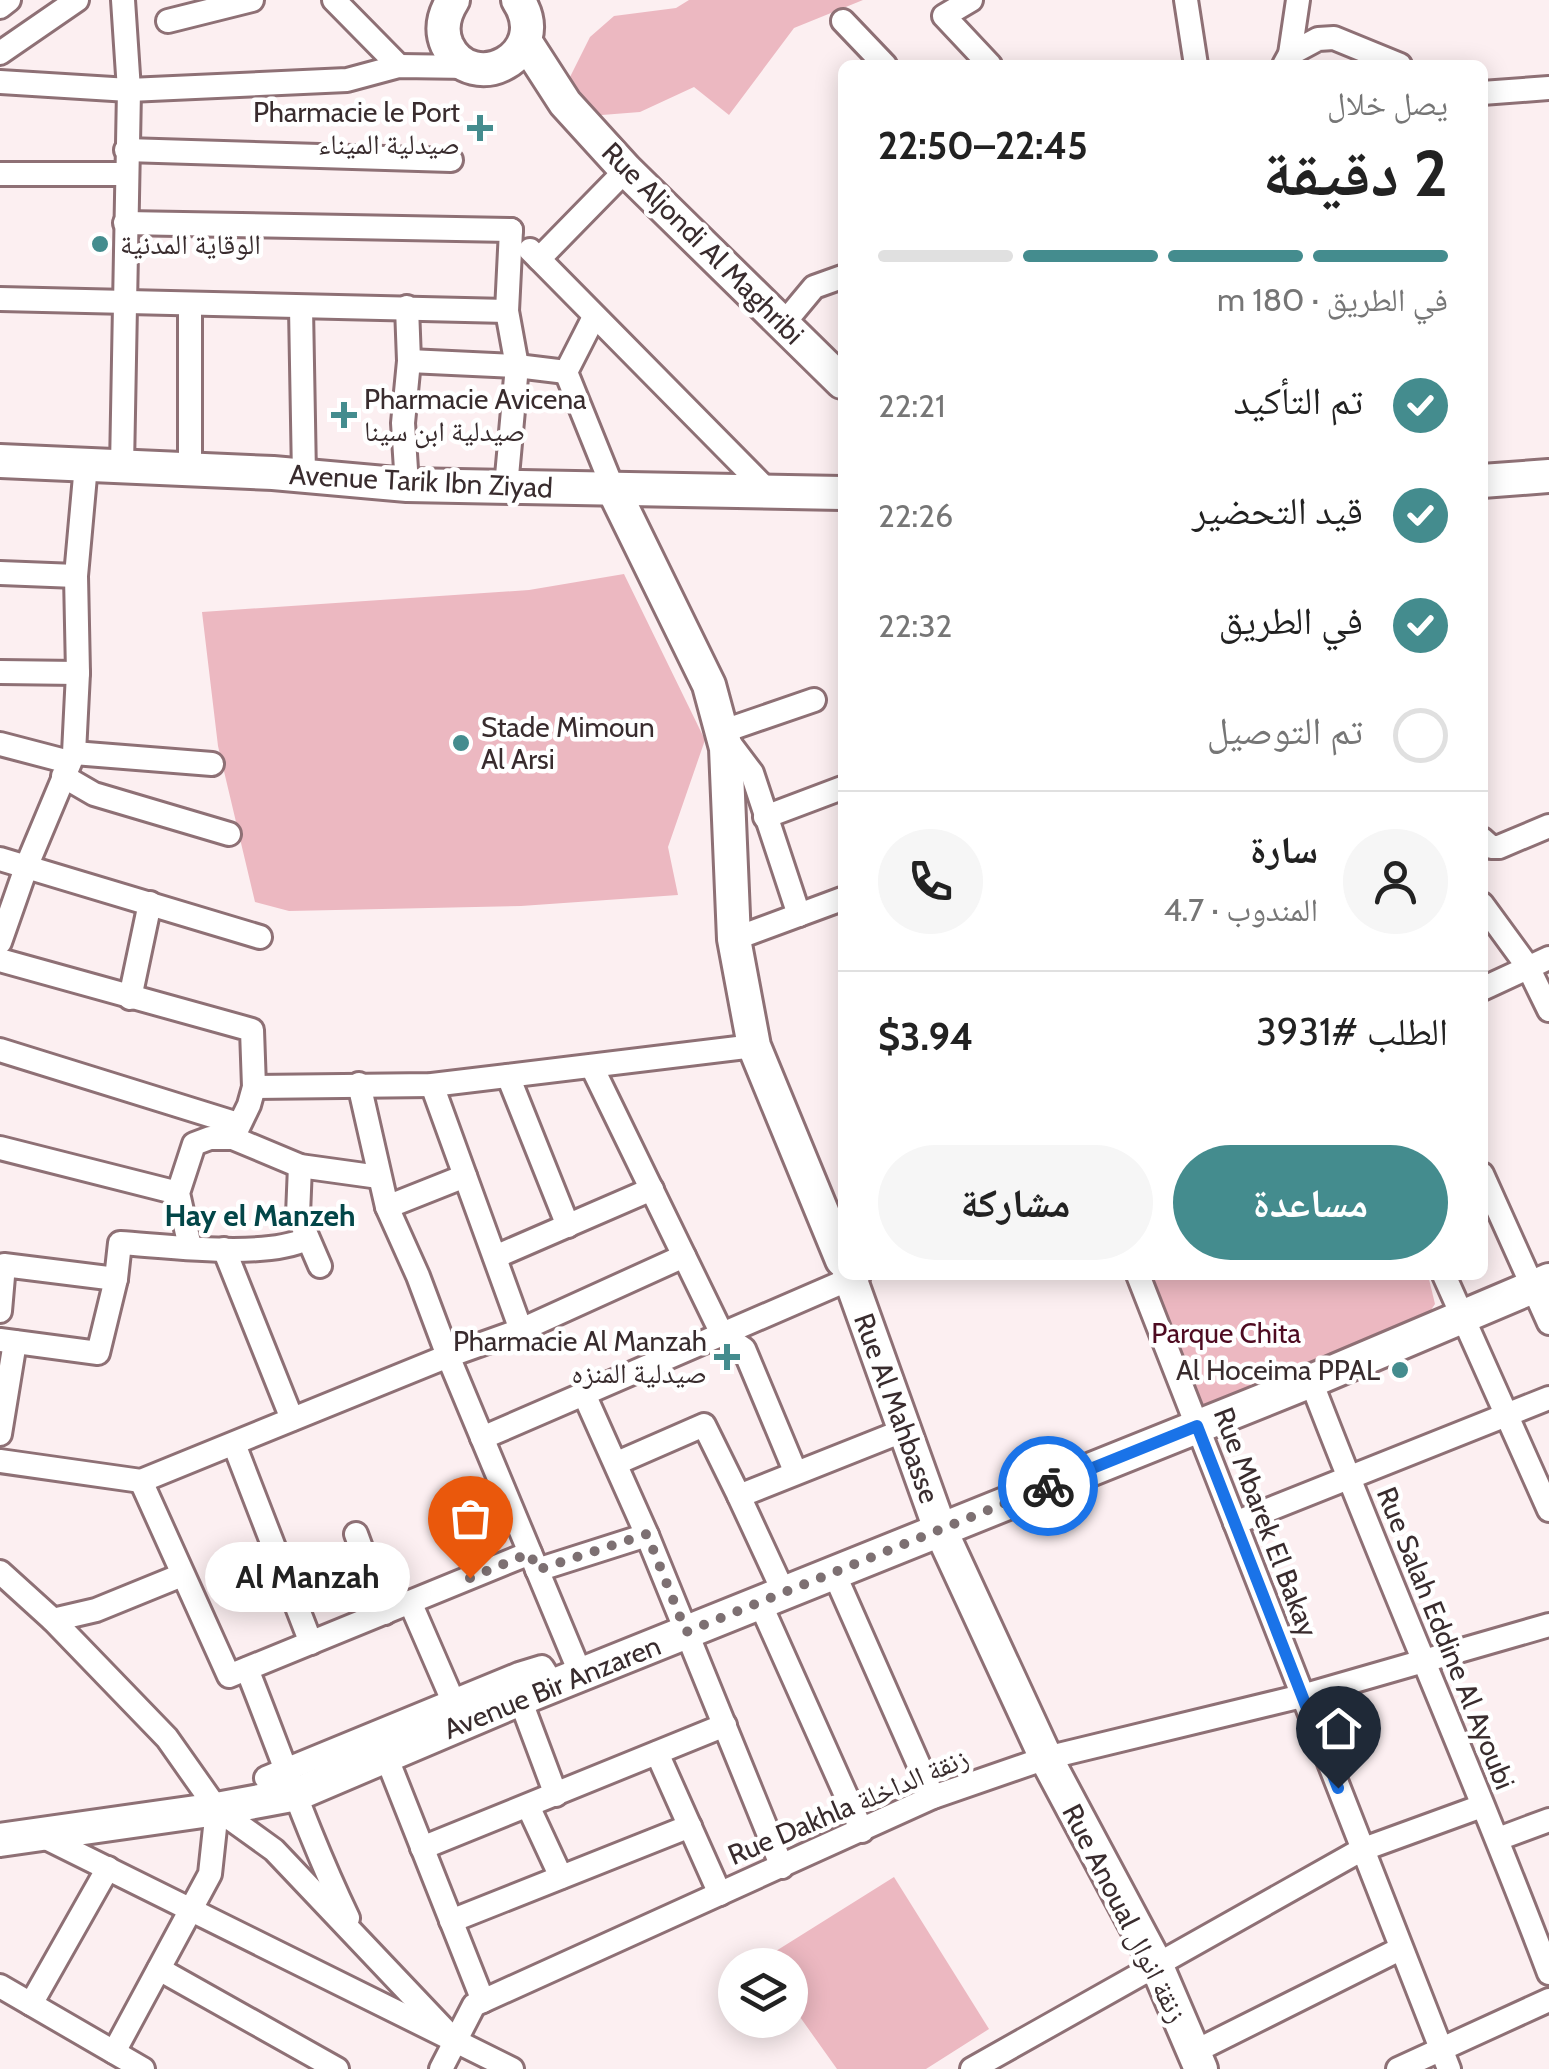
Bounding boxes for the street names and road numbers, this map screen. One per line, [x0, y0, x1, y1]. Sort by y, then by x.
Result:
street label: Rue Aljondi Al Maghribi [595, 135, 811, 351]
street label: Avenue Tarik Ibn Ziyad [288, 457, 554, 505]
street label: Rue Al Mahbasse [847, 1308, 947, 1508]
street label: Rue Mbarek El Bakay [1207, 1403, 1325, 1641]
street label: Rue Salah Eddine Al Ayoubi [1370, 1482, 1522, 1794]
street label: Avenue Bir Anzaren [439, 1628, 665, 1746]
street label: Rue Dakhla زنقة الداخلة [723, 1740, 973, 1872]
street label: Rue Anoual زنقة انوال [1055, 1798, 1195, 2028]

